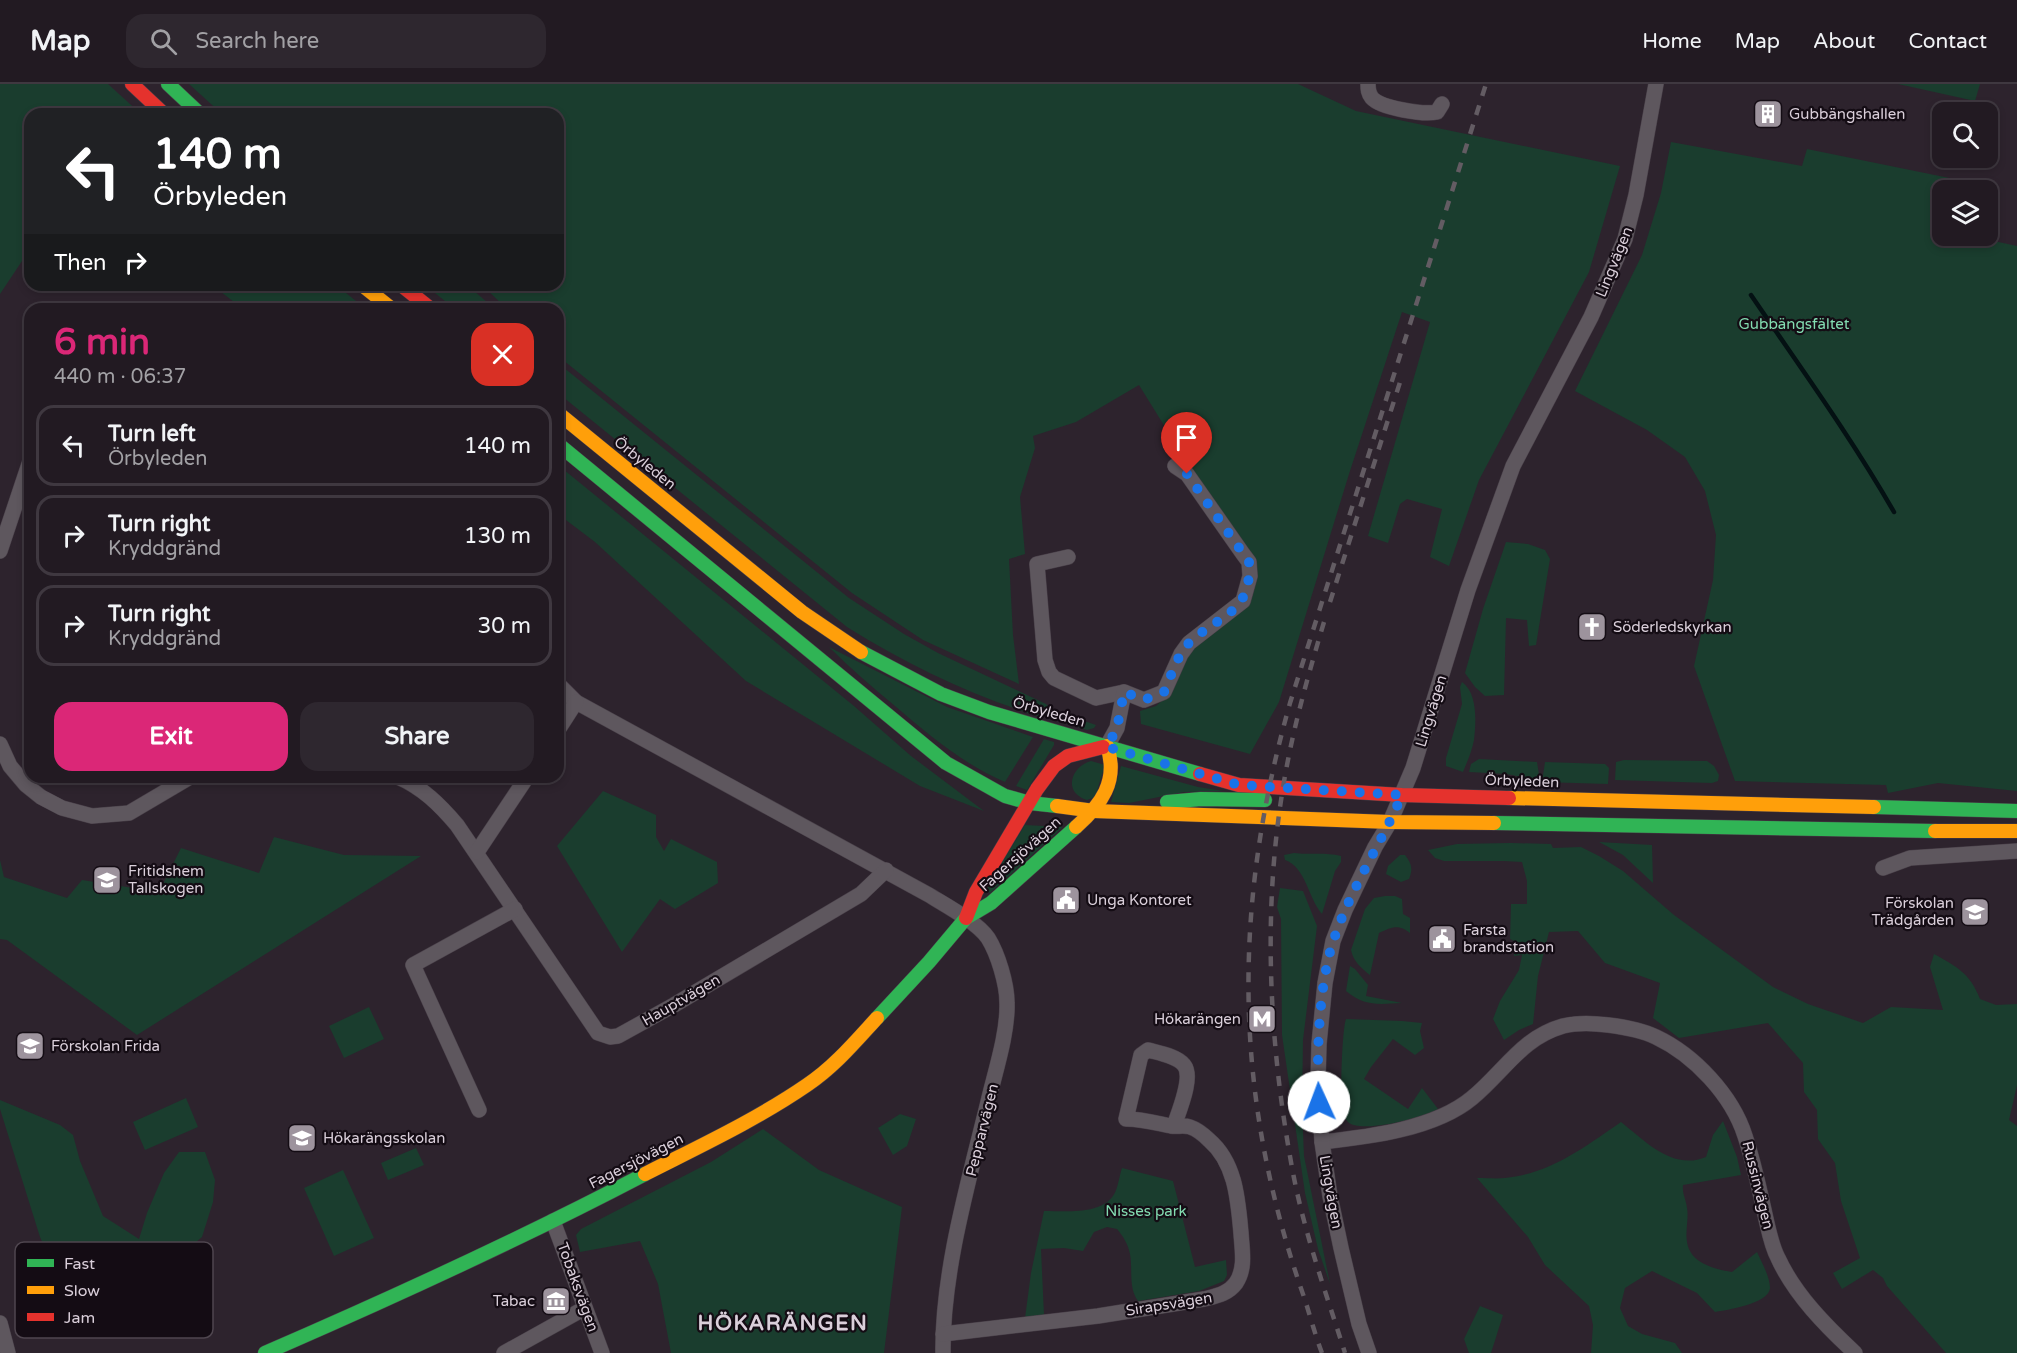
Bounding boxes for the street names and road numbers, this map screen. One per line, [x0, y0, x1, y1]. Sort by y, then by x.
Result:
street label: Lingvägen [1592, 224, 1636, 300]
street label: Örbyleden [610, 433, 680, 493]
street label: Lingvägen [1412, 673, 1450, 749]
street label: Örbyleden [1011, 693, 1087, 731]
street label: Örbyleden [1484, 771, 1560, 791]
street label: Fagersjövägen [976, 813, 1064, 895]
street label: Hauptvägen [639, 970, 723, 1030]
street label: Pepparvägen [962, 1082, 1002, 1178]
street label: Fagersjövägen [586, 1129, 686, 1193]
street label: Russinvägen [1738, 1139, 1778, 1231]
street label: Lingvägen [1316, 1154, 1346, 1230]
street label: Tobaksvägen [553, 1240, 603, 1334]
street label: Sirapsvägen [1125, 1288, 1213, 1320]

